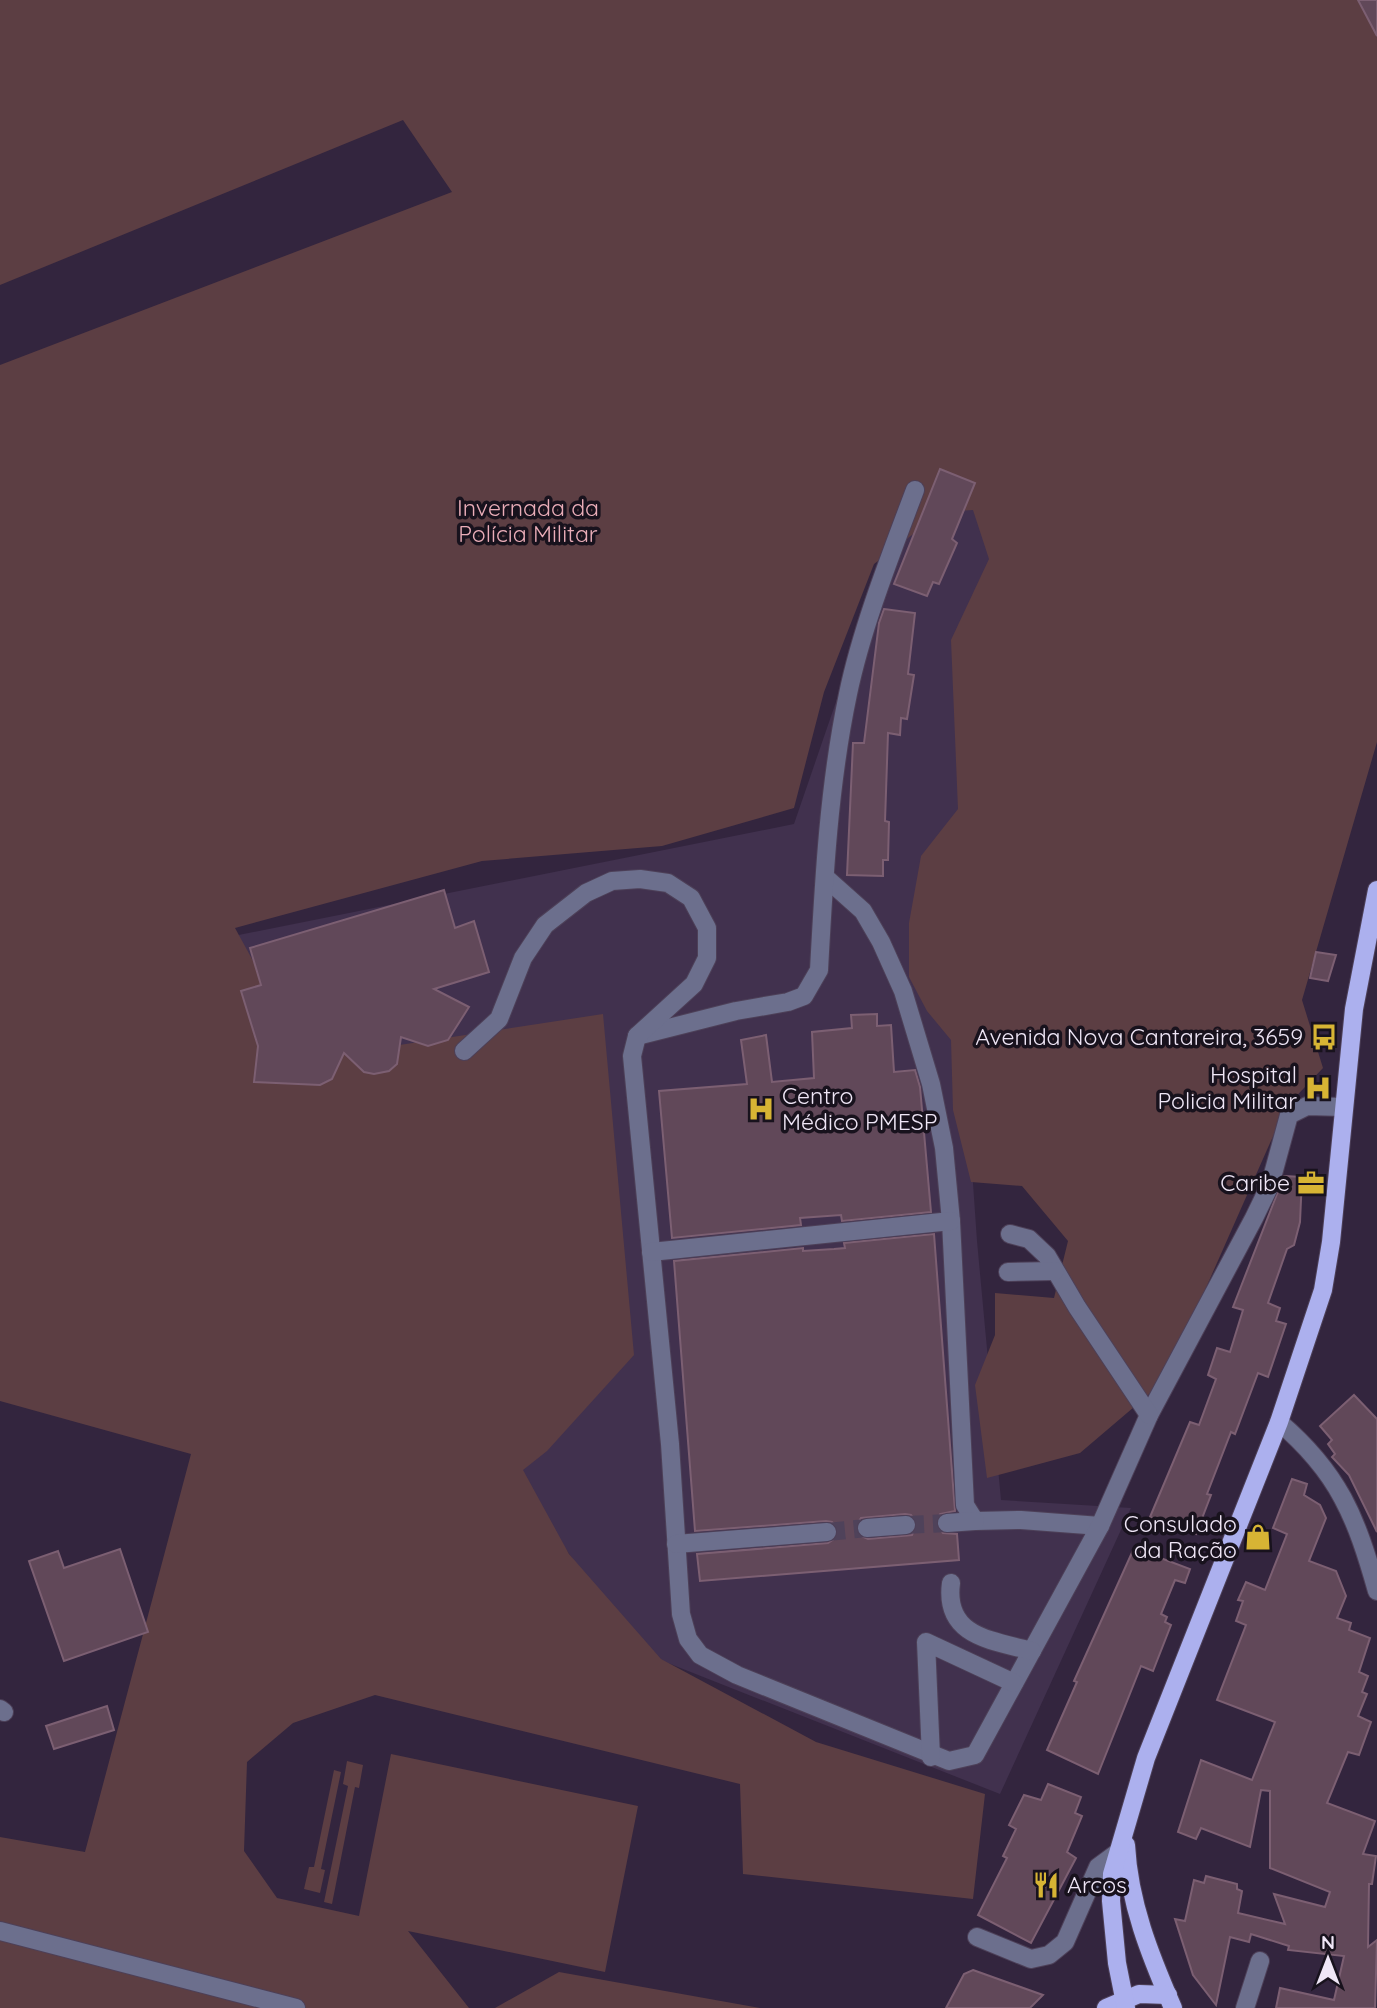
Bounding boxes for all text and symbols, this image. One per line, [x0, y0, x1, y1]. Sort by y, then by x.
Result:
park label: Invernada da Polícia Militar [457, 493, 599, 548]
place label: Avenida Nova Cantareira, 3659 [975, 1022, 1303, 1051]
bus stop icon: Avenida Nova Cantareira, 3659 [1309, 1022, 1339, 1052]
place label: Hospital Policia Militar [1158, 1060, 1297, 1115]
hospital icon: Hospital Policia Militar [1303, 1073, 1333, 1103]
place label: Centro Médico PMESP [782, 1081, 937, 1136]
hospital icon: Centro Médico PMESP [746, 1094, 776, 1124]
place label: Caribe [1220, 1168, 1290, 1197]
office icon: Caribe [1296, 1168, 1326, 1198]
place label: Consulado da Ração [1124, 1509, 1237, 1564]
shop icon: Consulado da Ração [1243, 1522, 1273, 1552]
restaurant icon: Arcos [1031, 1870, 1061, 1900]
place label: Arcos [1067, 1870, 1127, 1899]
north arrow [1293, 1924, 1363, 1994]
text: N [1321, 1930, 1335, 1954]

